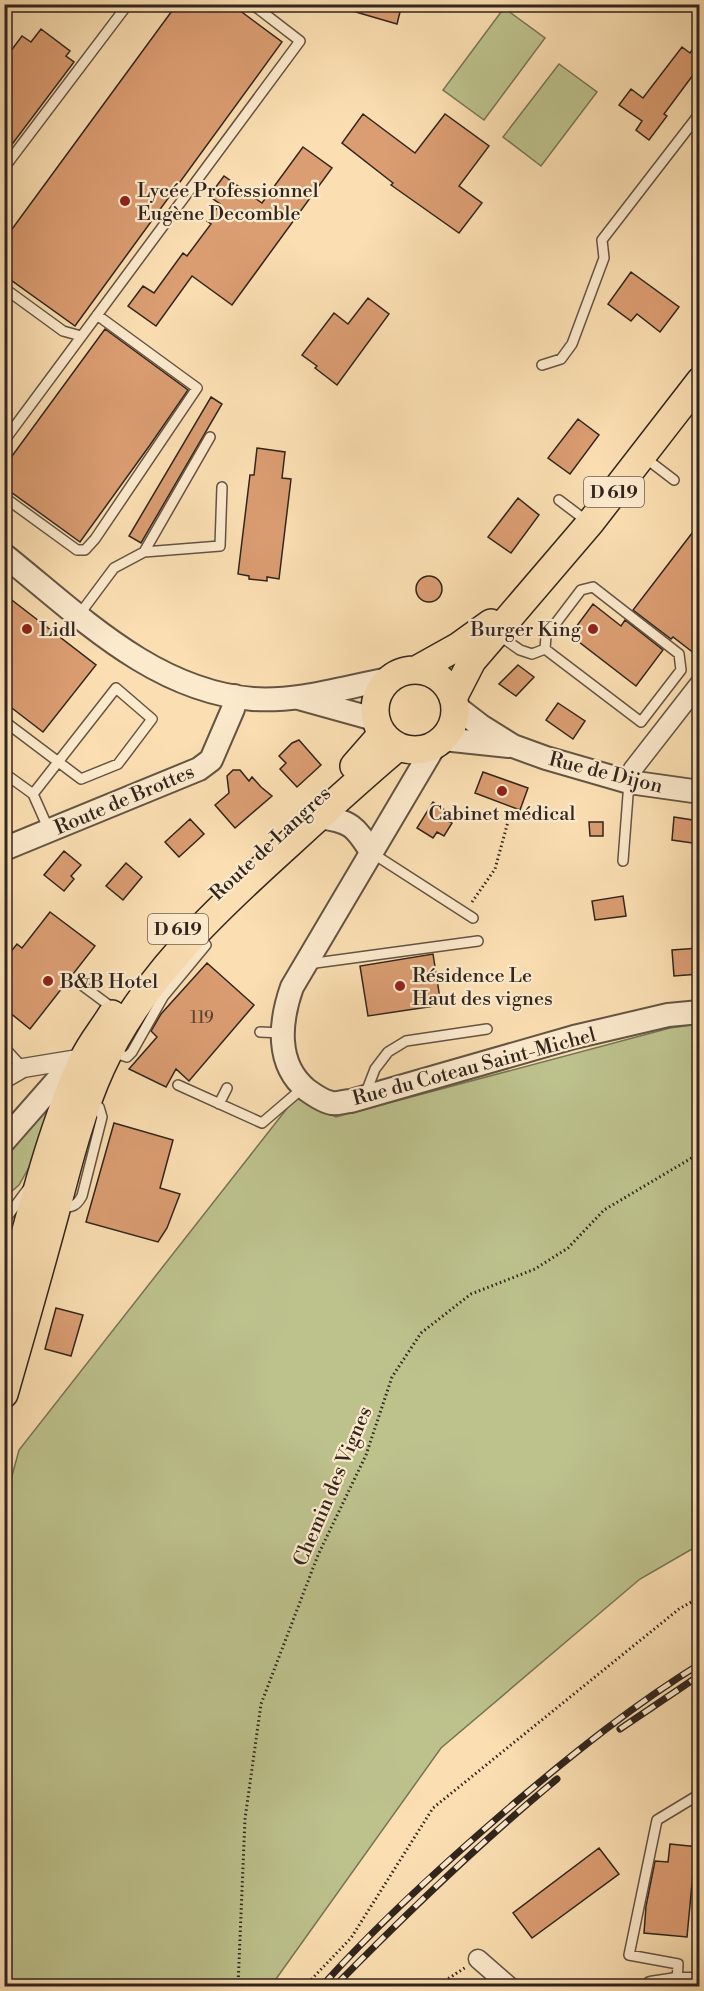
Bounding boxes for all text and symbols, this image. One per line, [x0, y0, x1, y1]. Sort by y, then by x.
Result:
place label: Lycée Professionnel Eugène Decomble [137, 179, 319, 227]
marker: Lycée Professionnel Eugène Decomble [118, 194, 132, 208]
road number: D 619 [584, 477, 644, 507]
place label: Lidl [39, 618, 76, 643]
place label: Burger King [470, 618, 582, 643]
marker: Lidl [20, 622, 34, 636]
marker: Burger King [586, 622, 600, 636]
street label: Rue de Dijon [546, 747, 665, 800]
street label: Route de Brottes [51, 760, 198, 841]
street label: Route de Langres [205, 782, 337, 907]
marker: Cabinet médical [495, 784, 509, 798]
place label: Cabinet médical [429, 802, 575, 827]
road number: D 619 [148, 914, 208, 944]
place label: Résidence Le Haut des vignes [412, 964, 553, 1012]
place label: B&B Hotel [59, 970, 158, 995]
marker: B&B Hotel [41, 974, 55, 988]
marker: Résidence Le Haut des vignes [393, 979, 407, 993]
house number: 119 [190, 1008, 214, 1028]
street label: Rue du Coteau Saint-Michel [350, 1023, 599, 1112]
street label: Chemin des Vignes [288, 1403, 378, 1570]

